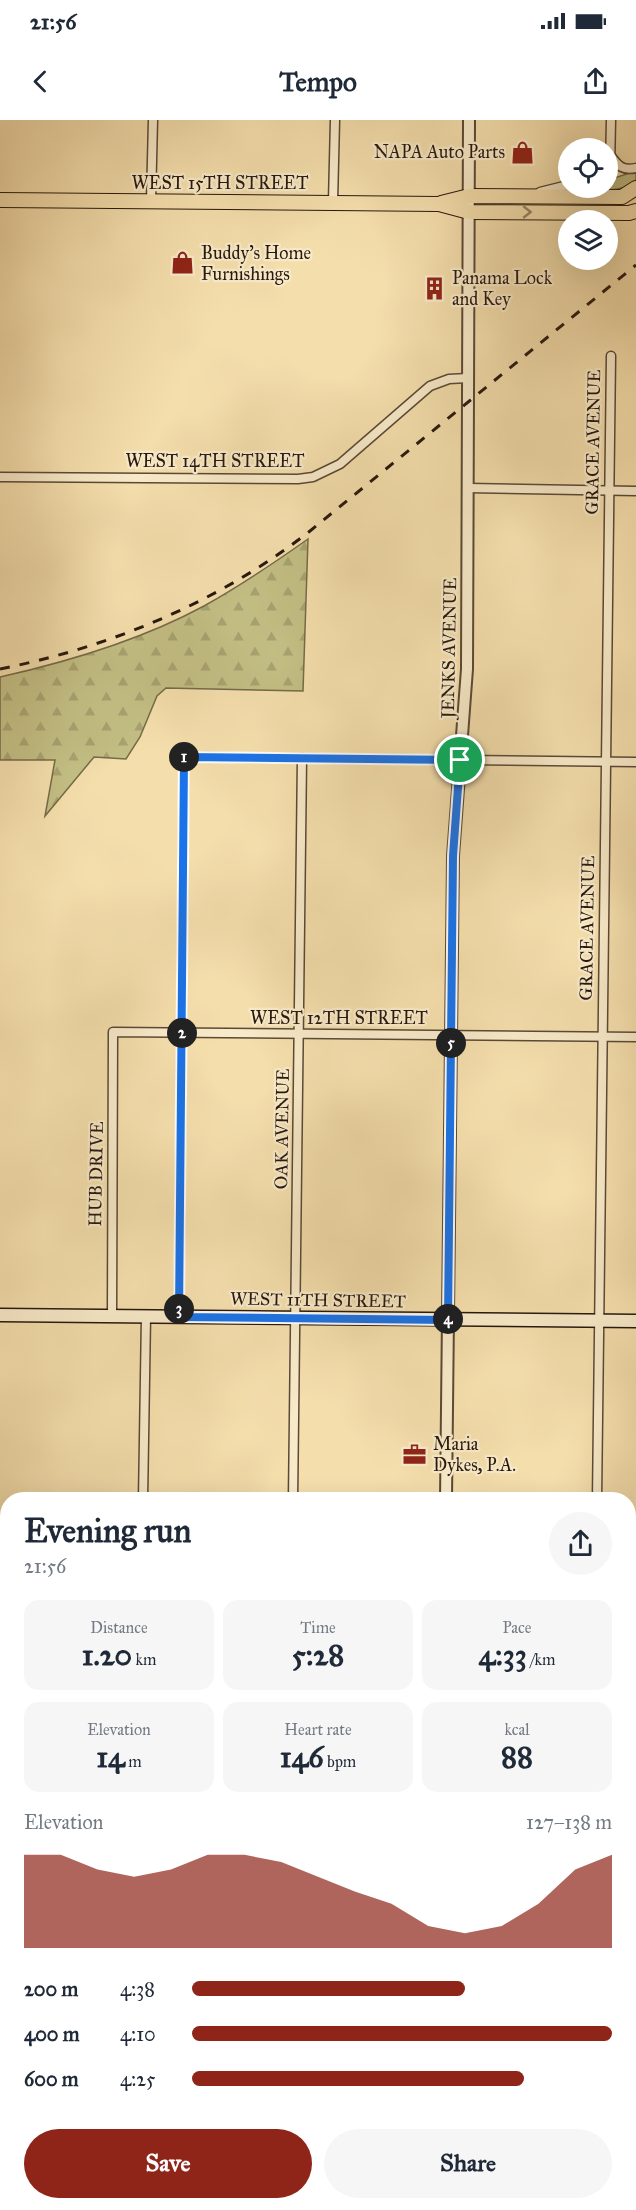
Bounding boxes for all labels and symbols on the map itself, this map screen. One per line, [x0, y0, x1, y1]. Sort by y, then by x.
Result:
shop icon: NAPA Auto Parts [510, 139, 536, 165]
place label: NAPA Auto Parts [374, 141, 505, 163]
street label: WEST 15TH STREET [131, 172, 309, 194]
one-way arrow [523, 206, 532, 218]
place label: Buddy's Home Furnishings [201, 242, 311, 286]
shop icon: Buddy's Home Furnishings [170, 250, 196, 276]
place label: Panama Lock and Key [452, 267, 553, 310]
building icon: Panama Lock and Key [421, 275, 447, 301]
street label: GRACE AVENUE [581, 369, 605, 515]
street label: WEST 14TH STREET [126, 450, 304, 472]
street label: JENKS AVENUE [437, 577, 462, 721]
pin [434, 734, 485, 785]
pin: 1 [169, 742, 199, 772]
street label: GRACE AVENUE [575, 855, 599, 1001]
street label: WEST 12TH STREET [250, 1007, 428, 1029]
pin: 2 [167, 1018, 197, 1048]
pin: 5 [436, 1028, 466, 1058]
street label: OAK AVENUE [270, 1068, 294, 1190]
street label: HUB DRIVE [84, 1121, 108, 1227]
street label: WEST 11TH STREET [230, 1287, 406, 1313]
pin: 3 [164, 1294, 194, 1324]
pin: 4 [433, 1304, 463, 1334]
place label: Maria Dykes, P.A. [433, 1433, 516, 1476]
office icon: Maria Dykes, P.A. [402, 1441, 428, 1467]

